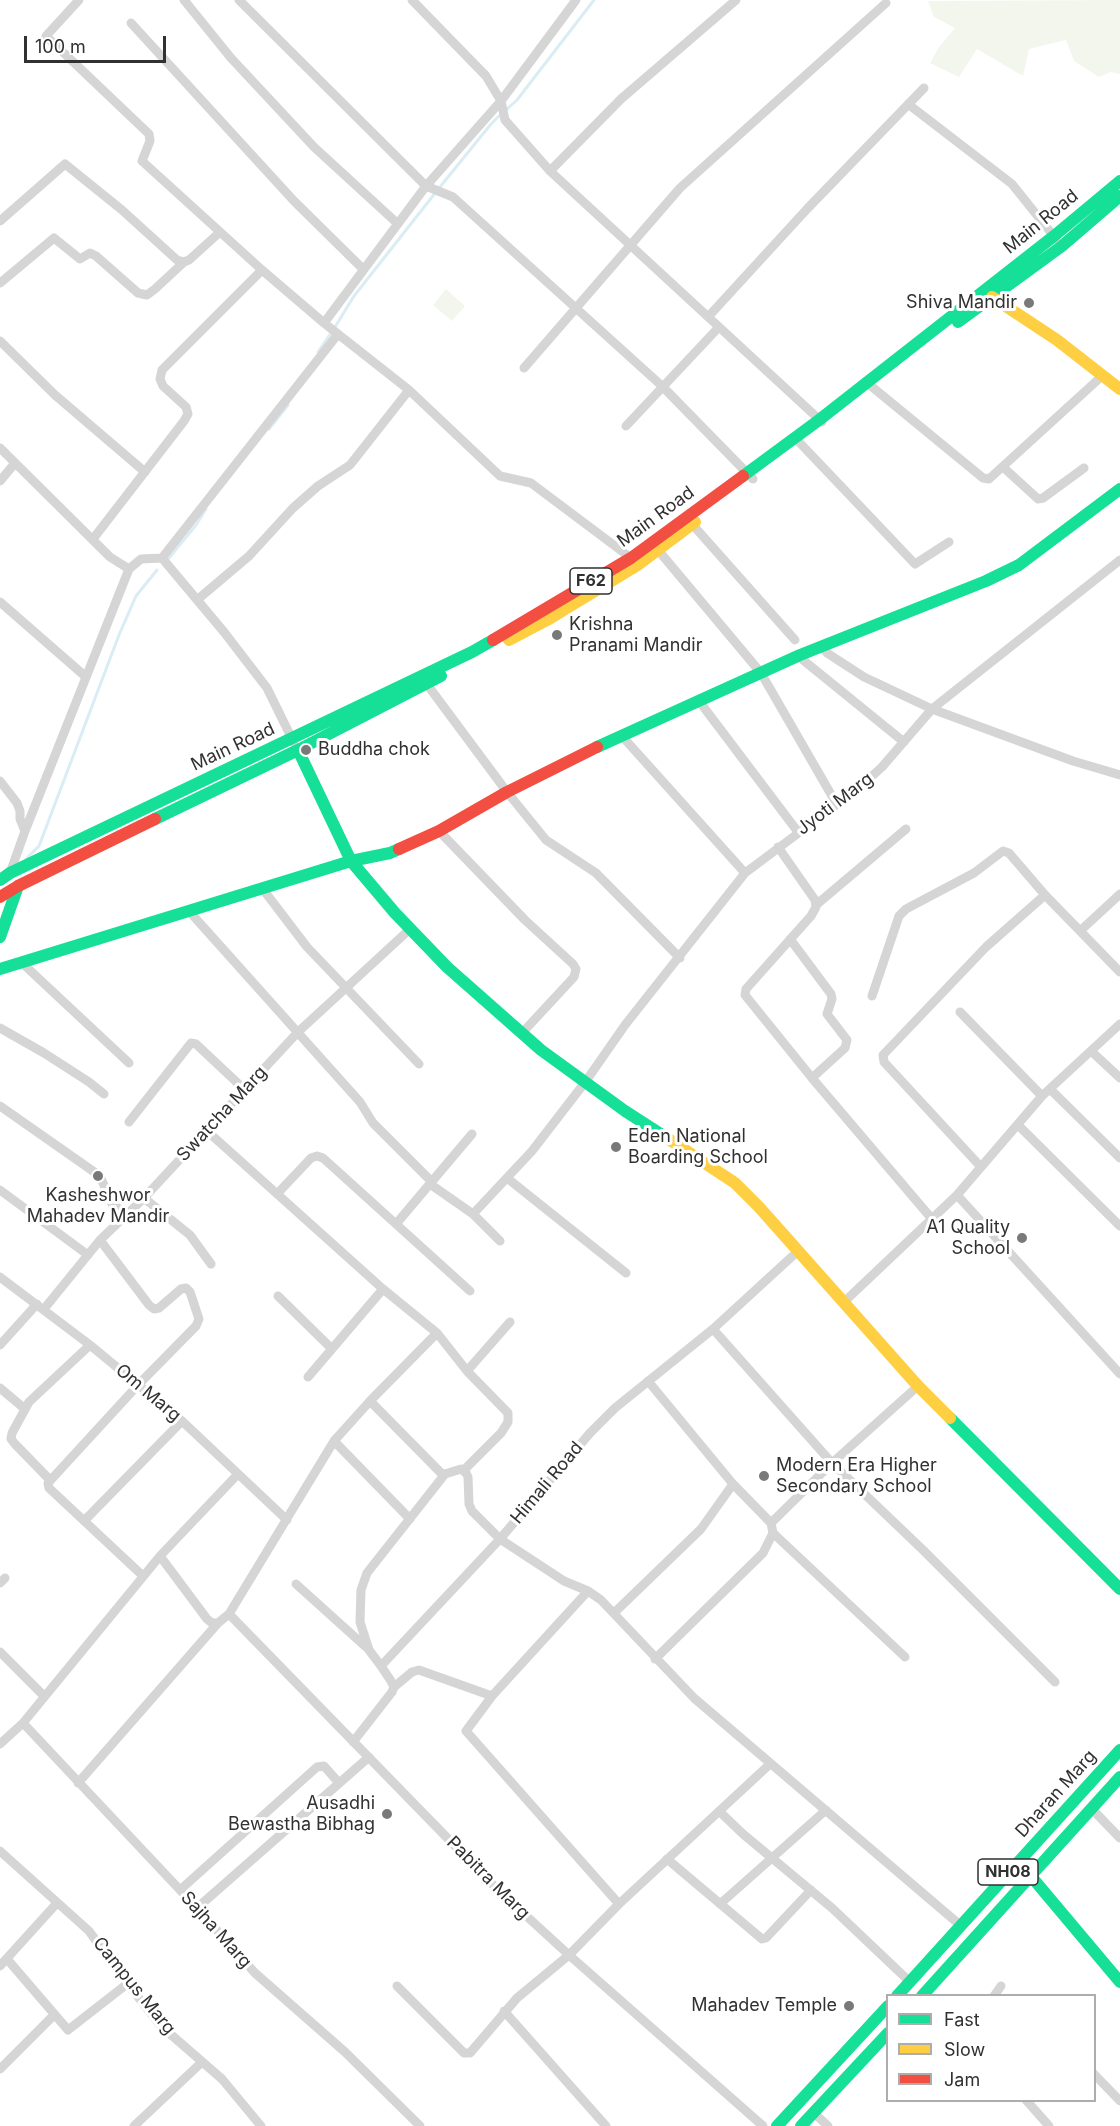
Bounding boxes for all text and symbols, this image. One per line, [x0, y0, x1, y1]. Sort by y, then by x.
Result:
scale bar [27, 24, 170, 62]
text: 100 m [35, 36, 86, 57]
street label: Main Road [999, 185, 1083, 259]
place label: Shiva Mandir [906, 292, 1017, 314]
marker: Shiva Mandir [1022, 296, 1036, 310]
street label: Main Road [613, 482, 699, 552]
road number: F62 [570, 568, 612, 594]
place label: Krishna Pranami Mandir [569, 614, 702, 656]
marker: Krishna Pranami Mandir [550, 628, 564, 642]
street label: Main Road [188, 718, 278, 776]
place label: Buddha chok [318, 739, 430, 761]
marker: Buddha chok [299, 743, 313, 757]
street label: Jyoti Marg [793, 768, 877, 840]
street label: Swatcha Marg [172, 1062, 272, 1166]
place label: Eden National Boarding School [628, 1126, 768, 1168]
marker: Eden National Boarding School [609, 1140, 623, 1154]
marker: Kasheshwor Mahadev Mandir [91, 1169, 105, 1183]
place label: Kasheshwor Mahadev Mandir [27, 1185, 169, 1228]
place label: A1 Quality School [926, 1217, 1010, 1260]
marker: A1 Quality School [1015, 1231, 1029, 1245]
street label: Om Marg [111, 1360, 185, 1426]
street label: Himali Road [506, 1437, 588, 1529]
place label: Modern Era Higher Secondary School [776, 1455, 937, 1498]
marker: Modern Era Higher Secondary School [757, 1469, 771, 1483]
street label: Dharan Marg [1011, 1746, 1101, 1842]
place label: Ausadhi Bewastha Bibhag [228, 1793, 375, 1836]
marker: Ausadhi Bewastha Bibhag [380, 1807, 394, 1821]
street label: Pabitra Marg [442, 1832, 534, 1924]
road number: NH08 [978, 1859, 1038, 1885]
street label: Sajha Marg [176, 1887, 256, 1973]
street label: Campus Marg [88, 1933, 180, 2039]
legend [886, 1994, 1096, 2102]
place label: Mahadev Temple [691, 1995, 837, 2017]
marker: Mahadev Temple [842, 1999, 856, 2013]
text: Fast [944, 2009, 980, 2030]
text: Slow [944, 2039, 985, 2060]
text: Jam [944, 2069, 980, 2090]

